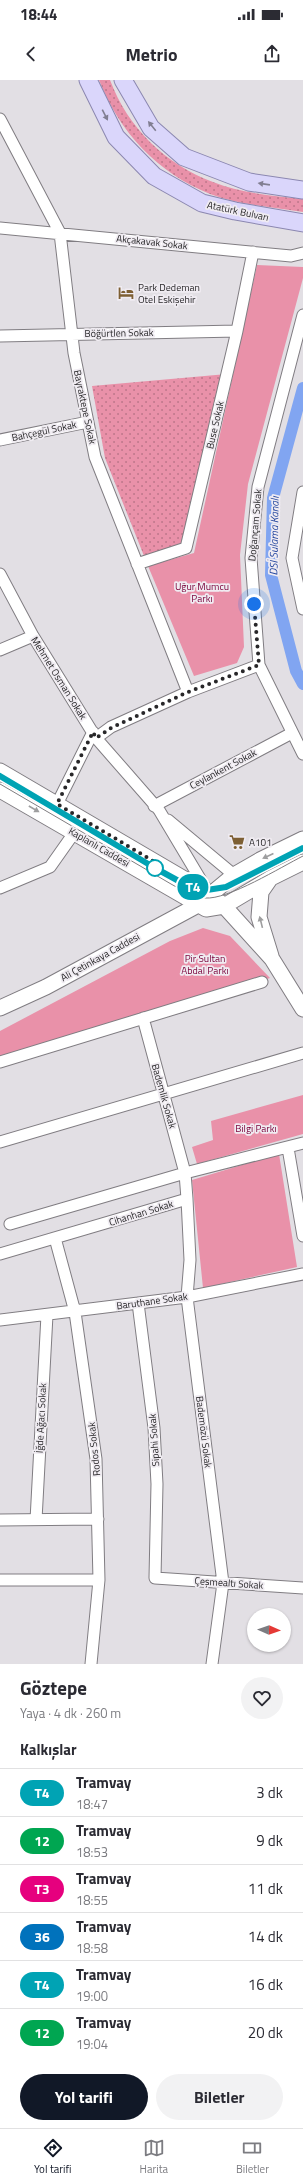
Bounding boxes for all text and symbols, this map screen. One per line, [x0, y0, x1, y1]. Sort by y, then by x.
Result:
text: 18:44 [20, 3, 57, 26]
text: Metrio [126, 41, 177, 68]
icon: back [20, 43, 42, 65]
icon: share [261, 43, 283, 65]
one-way arrow [101, 109, 108, 121]
one-way arrow [147, 121, 156, 132]
one-way arrow [258, 181, 270, 187]
street label: Atatürk Bulvarı [206, 197, 270, 225]
street label: Akçakavak Sokak [116, 231, 189, 253]
place label: Park Dedeman Otel Eskişehir [138, 280, 200, 307]
hotel icon: Park Dedeman Otel Eskişehir [117, 284, 135, 302]
street label: Böğürtlen Sokak [84, 325, 154, 341]
street label: Bayraktepe Sokak [70, 368, 100, 446]
street label: Buse Sokak [202, 399, 228, 450]
street label: Bahçegül Sokak [10, 417, 78, 445]
street label: Doğançam Sokak [244, 488, 266, 562]
water label: DSİ Sulama Kanalı [265, 496, 283, 576]
park label: Uğur Mumcu Parkı [175, 579, 229, 606]
your location [244, 594, 264, 614]
street label: Mehmet Osman Sokak [27, 634, 91, 723]
street label: Ceylankent Sokak [187, 745, 259, 793]
one-way arrow [28, 806, 40, 813]
street label: Kaplanlı Caddesi [66, 823, 132, 871]
supermarket icon: A101 [228, 833, 246, 851]
place label: A101 [249, 835, 272, 850]
one-way arrow [262, 853, 273, 859]
unlabelled marker [146, 859, 164, 877]
line badge: T4 [175, 874, 211, 900]
text: T4 [185, 876, 201, 897]
one-way arrow [258, 915, 264, 927]
street label: Ali Çetinkaya Caddesi [58, 929, 142, 985]
park label: Pir Sultan Abdal Parkı [181, 951, 229, 978]
street label: Bademlik Sokak [148, 1062, 180, 1130]
park label: Bilgi Parkı [235, 1121, 277, 1136]
street label: Cihanhan Sokak [107, 1196, 175, 1230]
street label: Baruthane Sokak [115, 1289, 189, 1313]
street label: İğde Ağacı Sokak [32, 1382, 50, 1453]
street label: Bademözü Sokak [192, 1395, 216, 1469]
street label: Sipahi Sokak [145, 1413, 163, 1467]
street label: Rodos Sokak [84, 1421, 104, 1477]
street label: Çeşmealtı Sokak [194, 1573, 264, 1593]
north arrow [247, 1608, 291, 1652]
map controls [247, 1608, 291, 1652]
text: Göztepe [20, 1673, 87, 1702]
button: heart [241, 1677, 283, 1719]
text: Yaya · 4 dk · 260 m [20, 1703, 121, 1723]
text: Kalkışlar [20, 1738, 77, 1761]
text: Tramvay [76, 1771, 131, 1794]
text: 3 dk [256, 1781, 283, 1804]
text: T4 [34, 1782, 50, 1803]
text: 18:47 [76, 1794, 108, 1814]
text: Tramvay [76, 1819, 131, 1842]
text: 9 dk [256, 1829, 283, 1852]
text: 12 [34, 1830, 50, 1851]
text: 18:53 [76, 1842, 108, 1862]
text: Tramvay [76, 1867, 131, 1890]
text: 11 dk [248, 1877, 283, 1900]
text: T3 [34, 1878, 50, 1899]
text: 18:55 [76, 1890, 108, 1910]
text: Tramvay [76, 1915, 131, 1938]
text: 14 dk [248, 1925, 283, 1948]
text: 36 [34, 1926, 50, 1947]
text: 18:58 [76, 1938, 108, 1958]
text: Tramvay [76, 1963, 131, 1986]
text: 16 dk [248, 1973, 283, 1996]
text: T4 [34, 1974, 50, 1995]
text: 19:00 [76, 1986, 108, 2006]
text: Tramvay [76, 2011, 131, 2034]
text: 20 dk [248, 2021, 283, 2044]
text: 12 [34, 2022, 50, 2043]
text: 19:04 [76, 2034, 108, 2054]
button: Yol tarifi [20, 2074, 148, 2120]
button: Biletler [156, 2074, 283, 2120]
tab: Yol tarifi [34, 2137, 72, 2177]
tab: Harita [139, 2137, 168, 2177]
tab: Biletler [236, 2137, 269, 2177]

